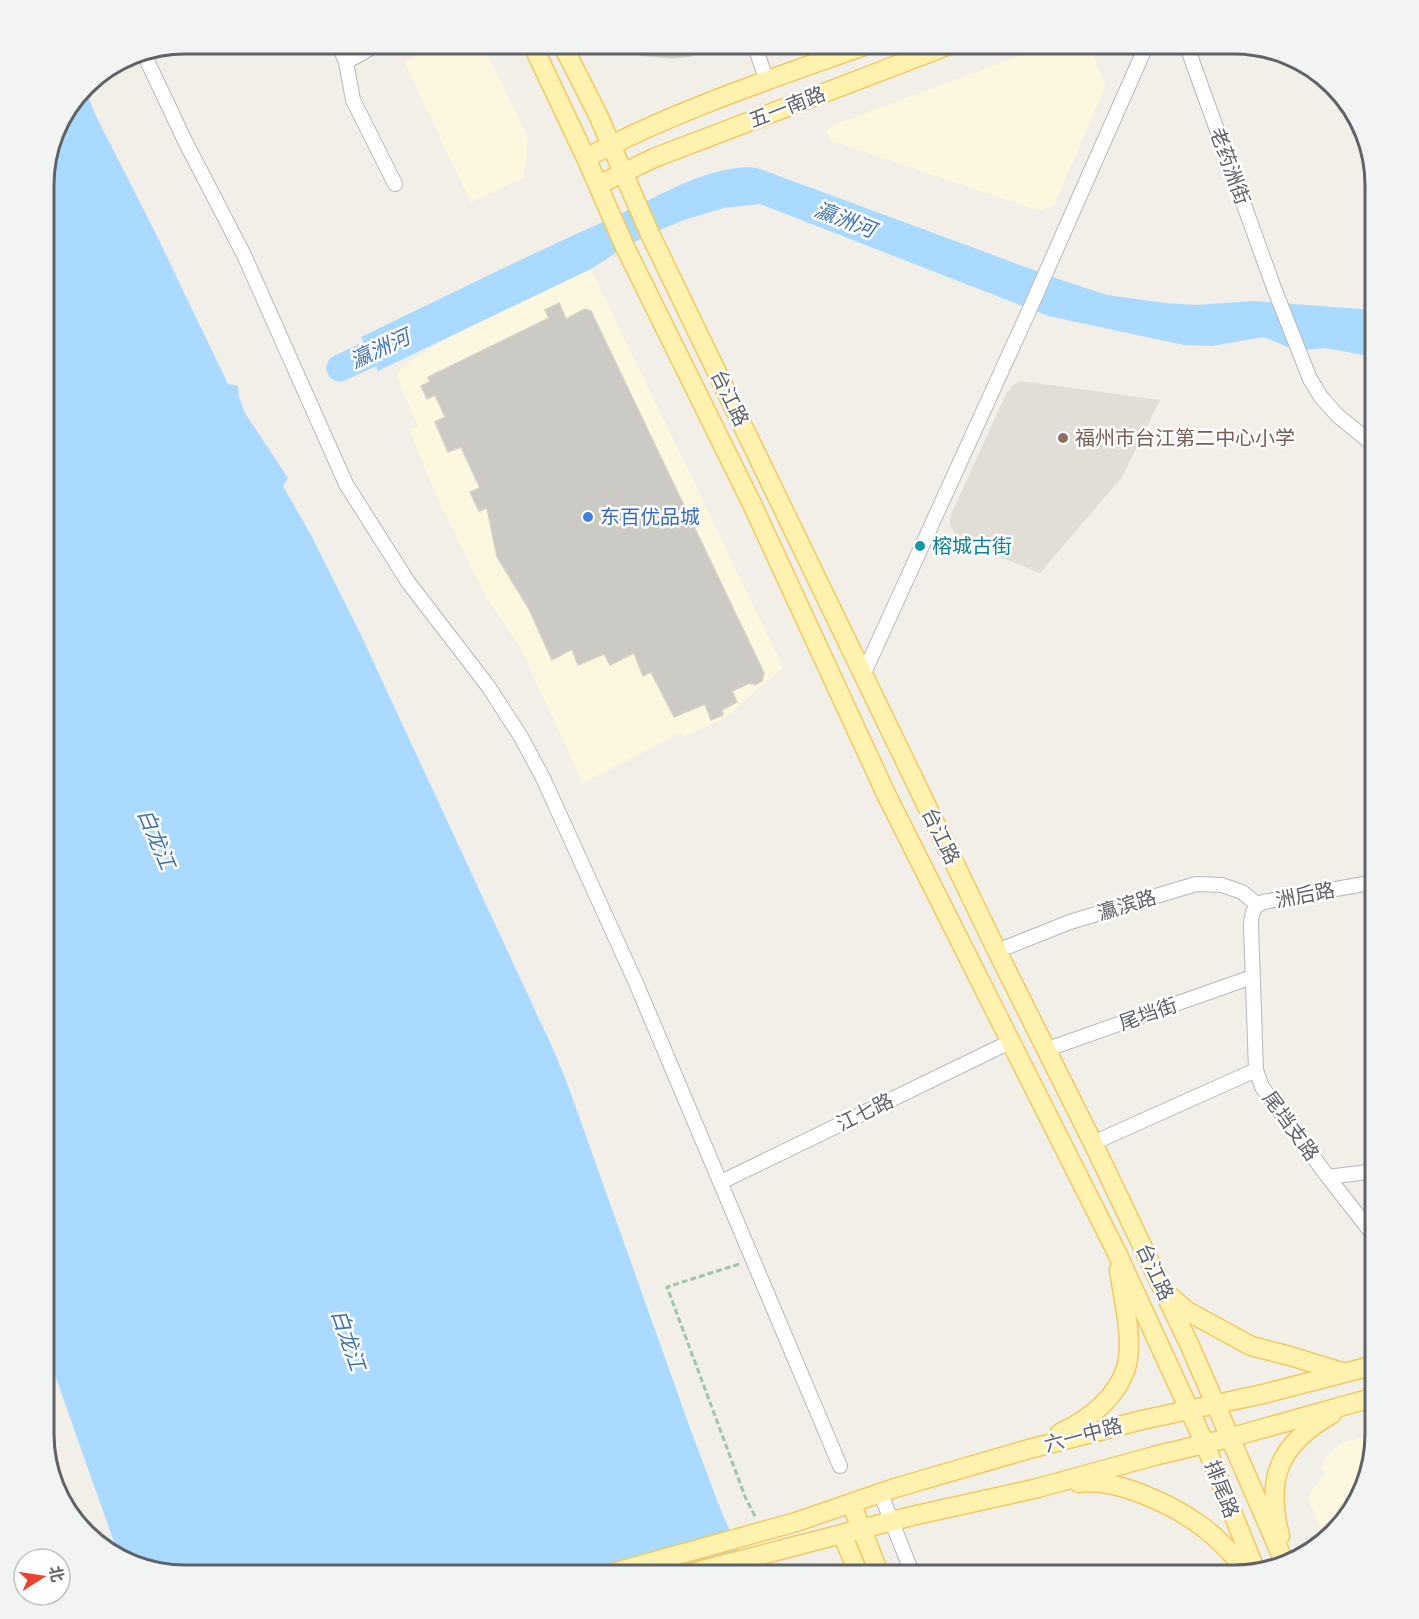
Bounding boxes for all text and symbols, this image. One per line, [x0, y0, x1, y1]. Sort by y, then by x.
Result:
street label: 五一南路 [745, 81, 829, 133]
street label: 老药洲街 [1205, 124, 1255, 208]
water label: 瀛洲河 [811, 197, 883, 245]
water label: 瀛洲河 [346, 322, 418, 374]
street label: 台江路 [706, 366, 754, 430]
place label: 福州市台江第二中心小学 [1075, 426, 1295, 450]
marker: 福州市台江第二中心小学 [1056, 431, 1070, 445]
place label: 东百优品城 [600, 505, 700, 529]
marker: 东百优品城 [581, 510, 595, 524]
place label: 榕城古街 [932, 534, 1012, 558]
marker: 榕城古街 [913, 539, 927, 553]
street label: 台江路 [917, 804, 965, 868]
water label: 白龙江 [132, 805, 181, 875]
street label: 洲后路 [1273, 877, 1337, 913]
street label: 瀛滨路 [1095, 885, 1159, 925]
street label: 尾垱街 [1116, 993, 1180, 1035]
street label: 尾垱支路 [1258, 1087, 1324, 1165]
street label: 江七路 [833, 1088, 897, 1136]
street label: 台江路 [1131, 1240, 1179, 1304]
water label: 白龙江 [325, 1306, 371, 1376]
street label: 六一中路 [1041, 1413, 1125, 1457]
street label: 排尾路 [1200, 1457, 1244, 1521]
north arrow [12, 1547, 72, 1607]
text: 北 [45, 1564, 67, 1584]

